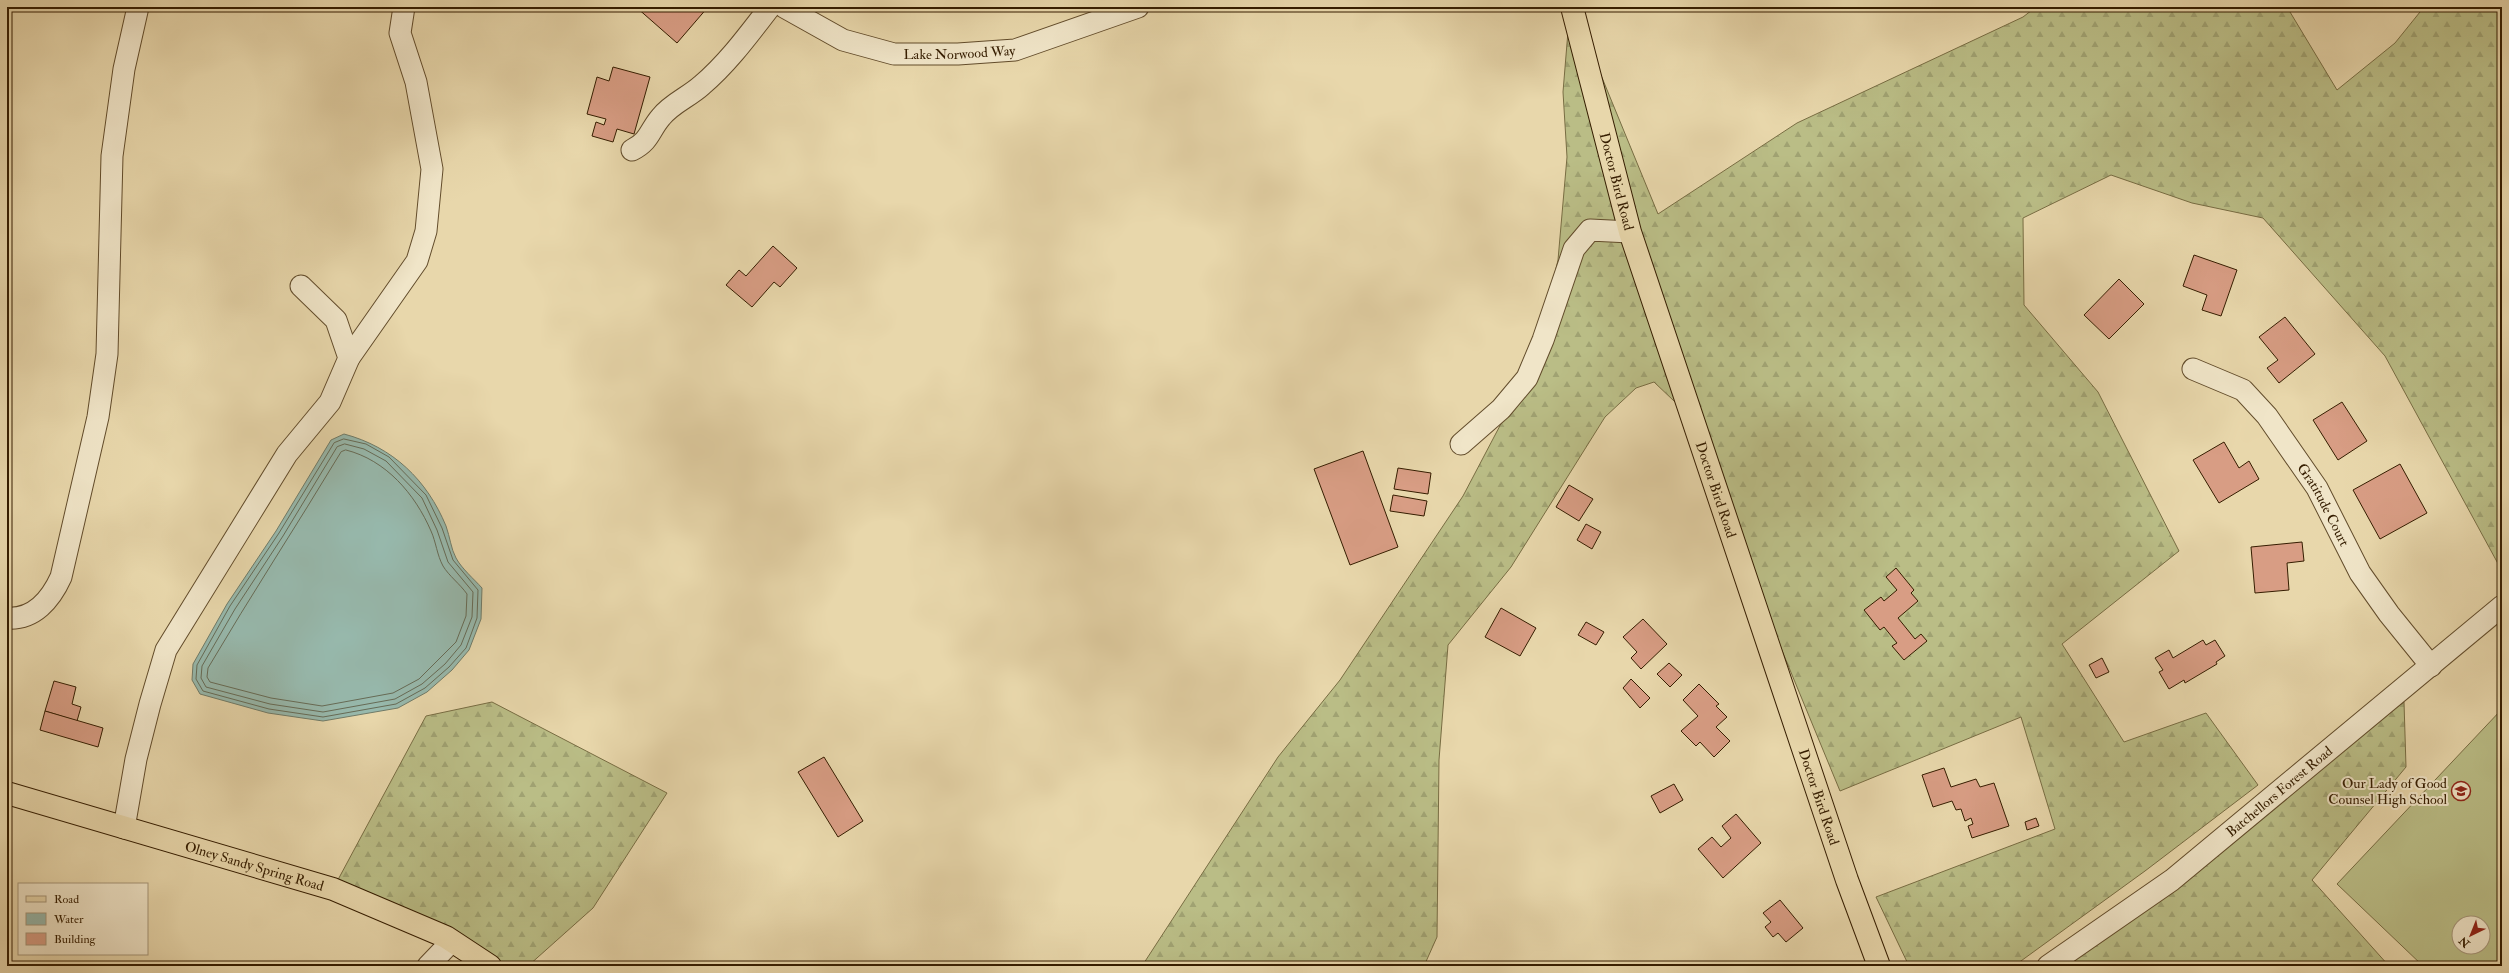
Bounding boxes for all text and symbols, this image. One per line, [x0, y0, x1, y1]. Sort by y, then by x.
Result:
street label: Lake Norwood Way [903, 42, 1017, 63]
street label: Doctor Bird Road [1596, 131, 1637, 232]
street label: Doctor Bird Road [1692, 439, 1740, 540]
street label: Gratitude Court [2293, 460, 2353, 550]
street label: Batchellors Forest Road [2223, 742, 2336, 841]
street label: Doctor Bird Road [1795, 747, 1843, 847]
place label: Our Lady of Good Counsel High School [2328, 775, 2447, 808]
school or university icon: Our Lady of Good Counsel High School [2450, 780, 2472, 802]
street label: Olney Sandy Spring Road [183, 838, 326, 895]
legend [18, 883, 148, 955]
text: Road [54, 892, 79, 907]
text: Water [53, 912, 84, 927]
north arrow [2451, 915, 2491, 955]
text: Building [54, 932, 97, 947]
text: N [2456, 933, 2473, 951]

